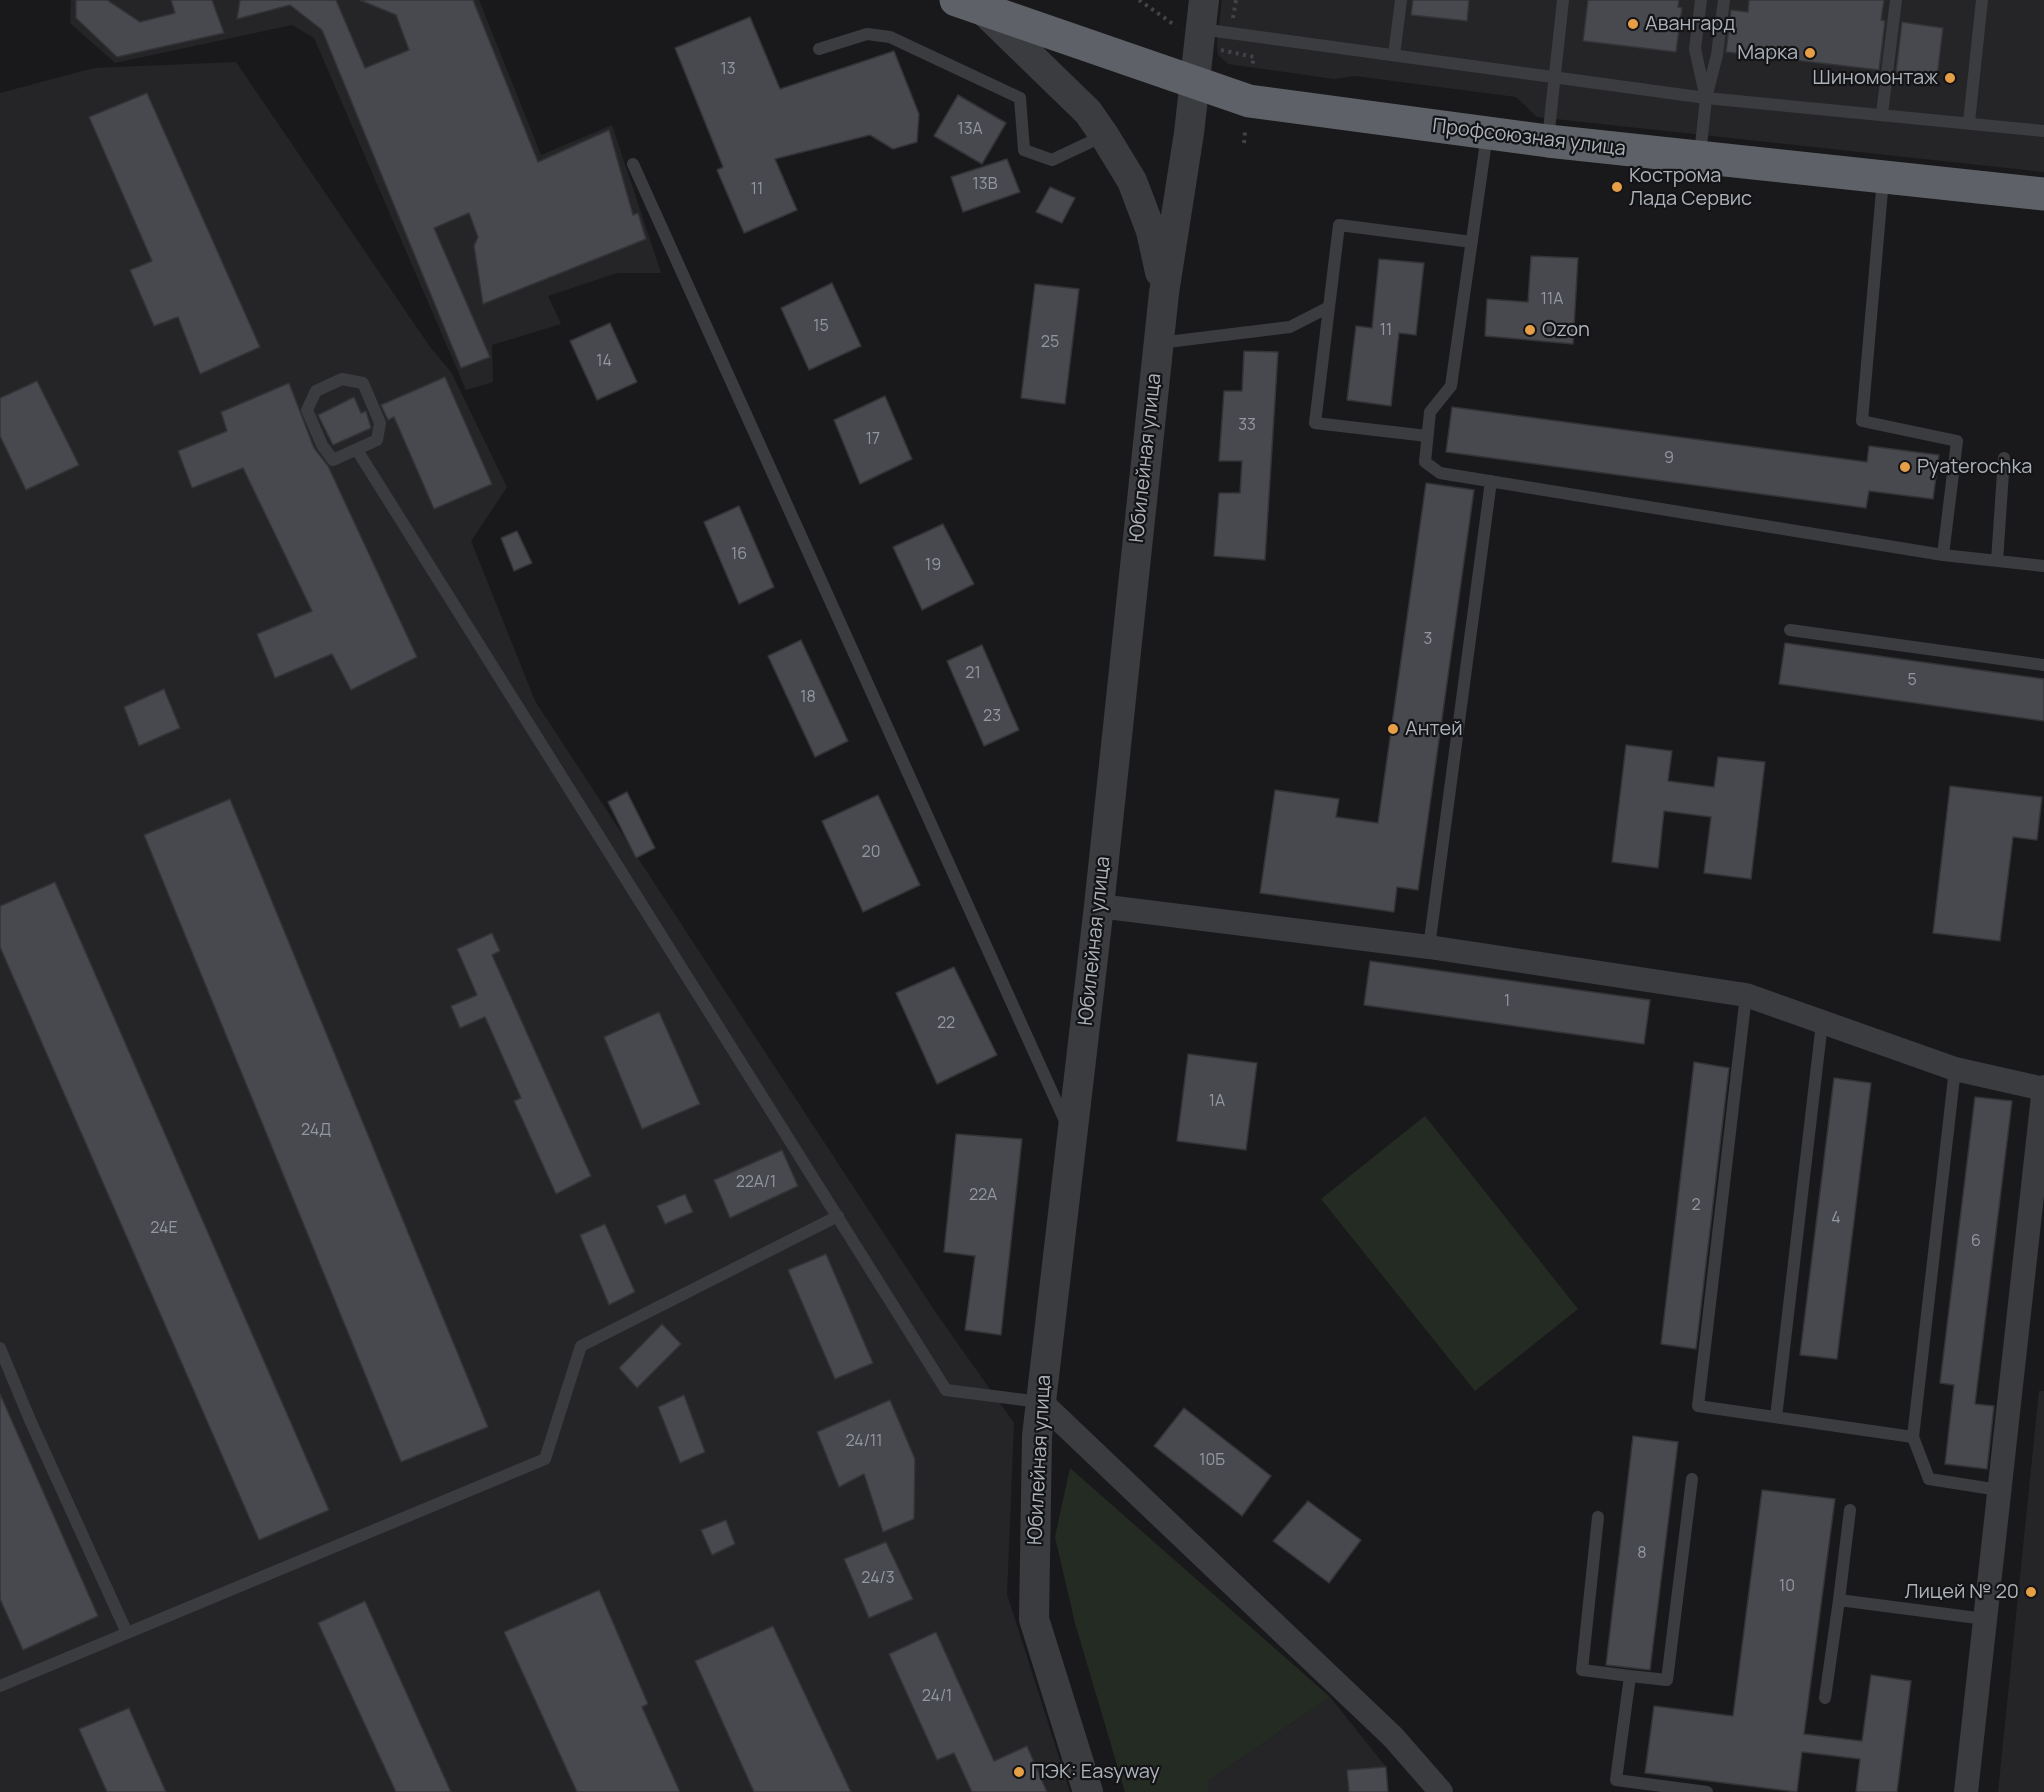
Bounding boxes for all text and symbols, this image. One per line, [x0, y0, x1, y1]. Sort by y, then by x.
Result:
place label: Авангард [1645, 12, 1735, 36]
marker: Авангард [1626, 17, 1640, 31]
place label: Марка [1737, 41, 1798, 65]
marker: Марка [1803, 46, 1817, 60]
house number: 13 [720, 60, 736, 80]
place label: Шиномонтаж [1813, 66, 1938, 90]
marker: Шиномонтаж [1943, 71, 1957, 85]
street label: Профсоюзная улица [1431, 114, 1627, 162]
house number: 13А [957, 120, 983, 140]
place label: Кострома Лада Сервис [1629, 164, 1752, 211]
house number: 13В [973, 175, 997, 195]
house number: 11 [751, 180, 763, 200]
marker: Кострома Лада Сервис [1610, 180, 1624, 194]
house number: 11А [1541, 290, 1563, 310]
house number: 15 [813, 317, 829, 337]
place label: Ozon [1542, 318, 1590, 342]
house number: 11 [1380, 321, 1392, 341]
marker: Ozon [1523, 323, 1537, 337]
house number: 25 [1041, 333, 1059, 353]
house number: 14 [596, 352, 612, 372]
street label: Юбилейная улица [1125, 372, 1167, 544]
house number: 33 [1238, 416, 1256, 436]
house number: 17 [866, 430, 880, 450]
house number: 9 [1664, 449, 1674, 469]
place label: Pyaterochka [1917, 455, 2032, 479]
marker: Pyaterochka [1898, 460, 1912, 474]
house number: 16 [731, 545, 747, 565]
house number: 19 [925, 556, 941, 576]
house number: 3 [1424, 630, 1432, 650]
house number: 21 [965, 664, 981, 684]
house number: 5 [1907, 671, 1917, 691]
house number: 18 [800, 688, 816, 708]
house number: 23 [983, 707, 1001, 727]
place label: Антей [1405, 717, 1463, 741]
marker: Антей [1386, 722, 1400, 736]
house number: 20 [862, 843, 880, 863]
street label: Юбилейная улица [1074, 855, 1116, 1027]
house number: 1 [1504, 992, 1510, 1012]
house number: 22 [937, 1014, 955, 1034]
house number: 1А [1209, 1092, 1225, 1112]
house number: 24Д [301, 1121, 331, 1141]
house number: 22А/1 [736, 1173, 776, 1193]
house number: 22А [969, 1186, 997, 1206]
house number: 2 [1691, 1196, 1701, 1216]
house number: 4 [1831, 1209, 1841, 1229]
house number: 24Е [150, 1219, 178, 1239]
house number: 6 [1971, 1232, 1981, 1252]
street label: Юбилейная улица [1024, 1374, 1056, 1546]
house number: 24/11 [846, 1432, 882, 1452]
house number: 10Б [1199, 1451, 1225, 1471]
house number: 8 [1637, 1544, 1647, 1564]
house number: 24/3 [861, 1569, 895, 1589]
house number: 10 [1779, 1577, 1795, 1597]
place label: Лицей № 20 [1904, 1580, 2019, 1604]
marker: Лицей № 20 [2024, 1585, 2038, 1599]
house number: 24/1 [922, 1687, 952, 1707]
place label: ПЭК: Easyway [1031, 1760, 1160, 1784]
marker: ПЭК: Easyway [1012, 1765, 1026, 1779]

